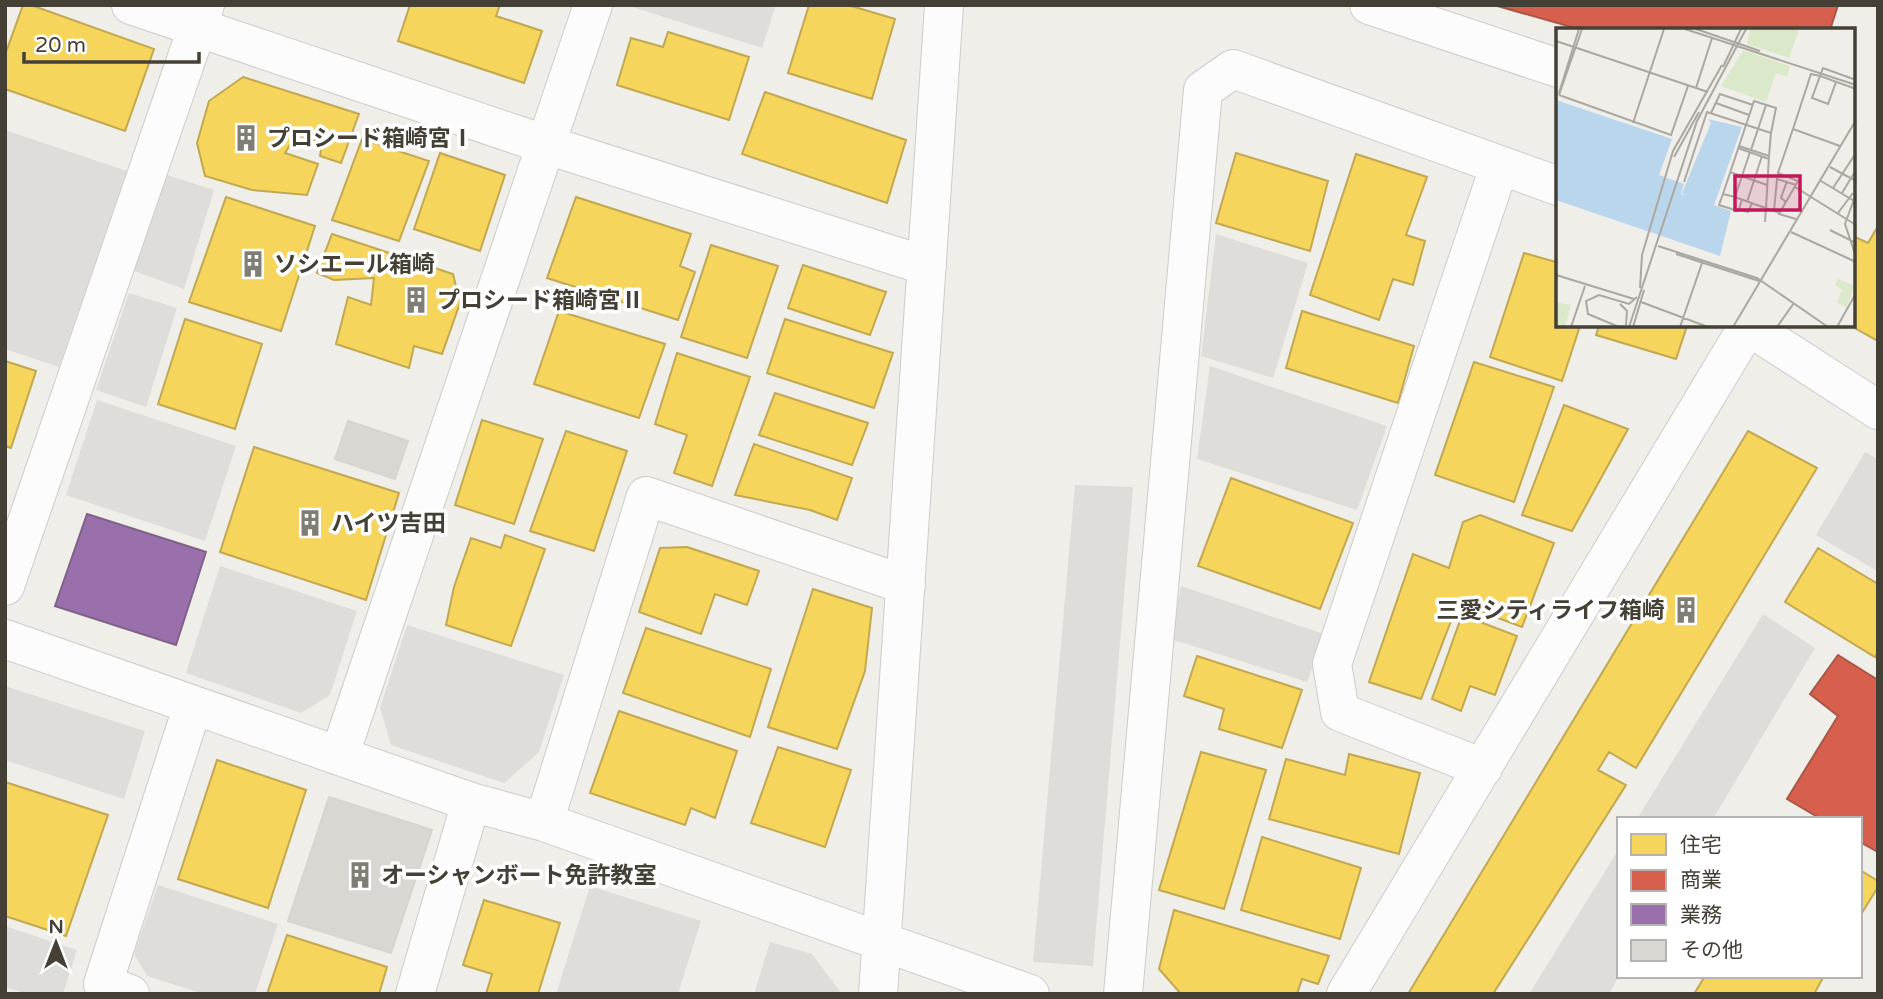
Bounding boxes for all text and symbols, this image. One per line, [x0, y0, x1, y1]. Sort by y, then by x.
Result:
scale bar [24, 21, 200, 65]
inset map [1556, 28, 1855, 327]
text: 20 m [35, 33, 86, 58]
building icon: プロシード箱崎宮Ⅰ [231, 123, 261, 153]
place label: プロシード箱崎宮Ⅰ [267, 125, 474, 153]
building icon: ソシエール箱崎 [238, 249, 268, 279]
place label: ソシエール箱崎 [274, 251, 435, 279]
building icon: プロシード箱崎宮Ⅱ [401, 285, 431, 315]
place label: プロシード箱崎宮Ⅱ [437, 287, 644, 315]
building icon: ハイツ吉田 [295, 508, 325, 538]
place label: ハイツ吉田 [331, 510, 446, 538]
building icon: 三愛シティライフ箱崎 [1671, 595, 1701, 625]
place label: 三愛シティライフ箱崎 [1436, 597, 1665, 625]
legend [1617, 817, 1862, 978]
text: 住宅 [1680, 833, 1722, 858]
building icon: オーシャンボート免許教室 [345, 860, 375, 890]
place label: オーシャンボート免許教室 [381, 862, 657, 890]
text: 商業 [1680, 868, 1722, 893]
text: 業務 [1680, 903, 1722, 928]
north arrow [21, 908, 91, 978]
text: N [48, 916, 64, 938]
text: その他 [1680, 938, 1743, 963]

